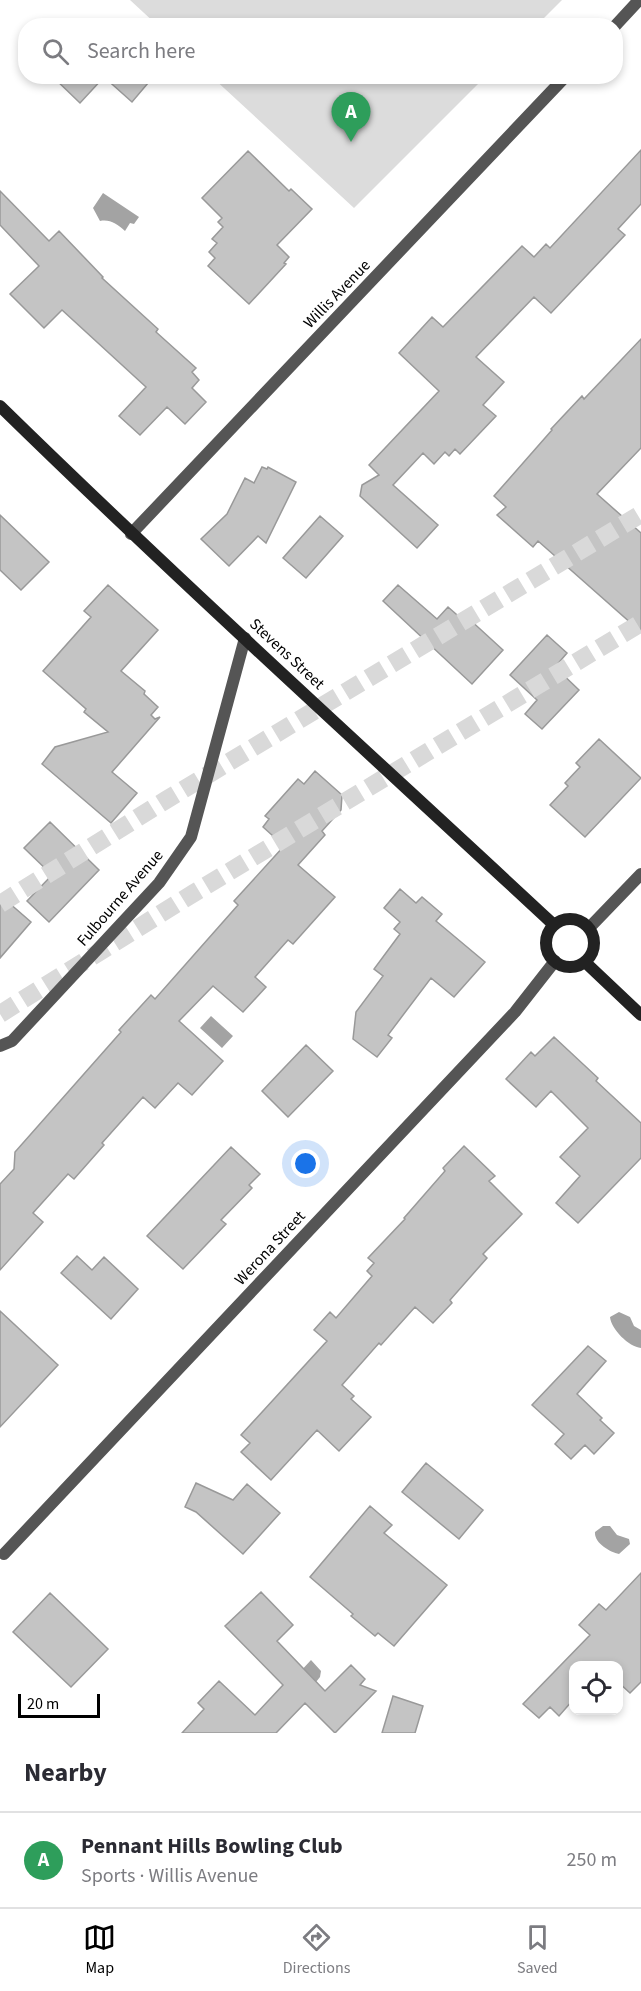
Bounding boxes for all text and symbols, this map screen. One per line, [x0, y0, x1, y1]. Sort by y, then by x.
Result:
search box [18, 18, 623, 84]
icon: search [39, 35, 72, 68]
text: Search here [87, 35, 195, 67]
pin: A [332, 92, 370, 142]
street label: Willis Avenue [299, 255, 375, 333]
street label: Stevens Street [245, 613, 330, 695]
street label: Fulbourne Avenue [72, 845, 168, 951]
your location [291, 1149, 320, 1178]
street label: Werona Street [230, 1205, 311, 1290]
map controls [569, 1661, 623, 1715]
button: locate [569, 1661, 623, 1715]
scale bar [18, 1691, 100, 1718]
text: 20 m [27, 1693, 59, 1715]
text: Nearby [24, 1754, 107, 1791]
text: Pennant Hills Bowling Club [81, 1830, 343, 1862]
text: A [38, 1846, 49, 1874]
text: 250 m [567, 1846, 617, 1874]
text: Sports · Willis Avenue [81, 1862, 258, 1890]
tab: Map [83, 1921, 116, 1979]
tab: Directions [283, 1921, 350, 1979]
tab: Saved [517, 1921, 558, 1979]

